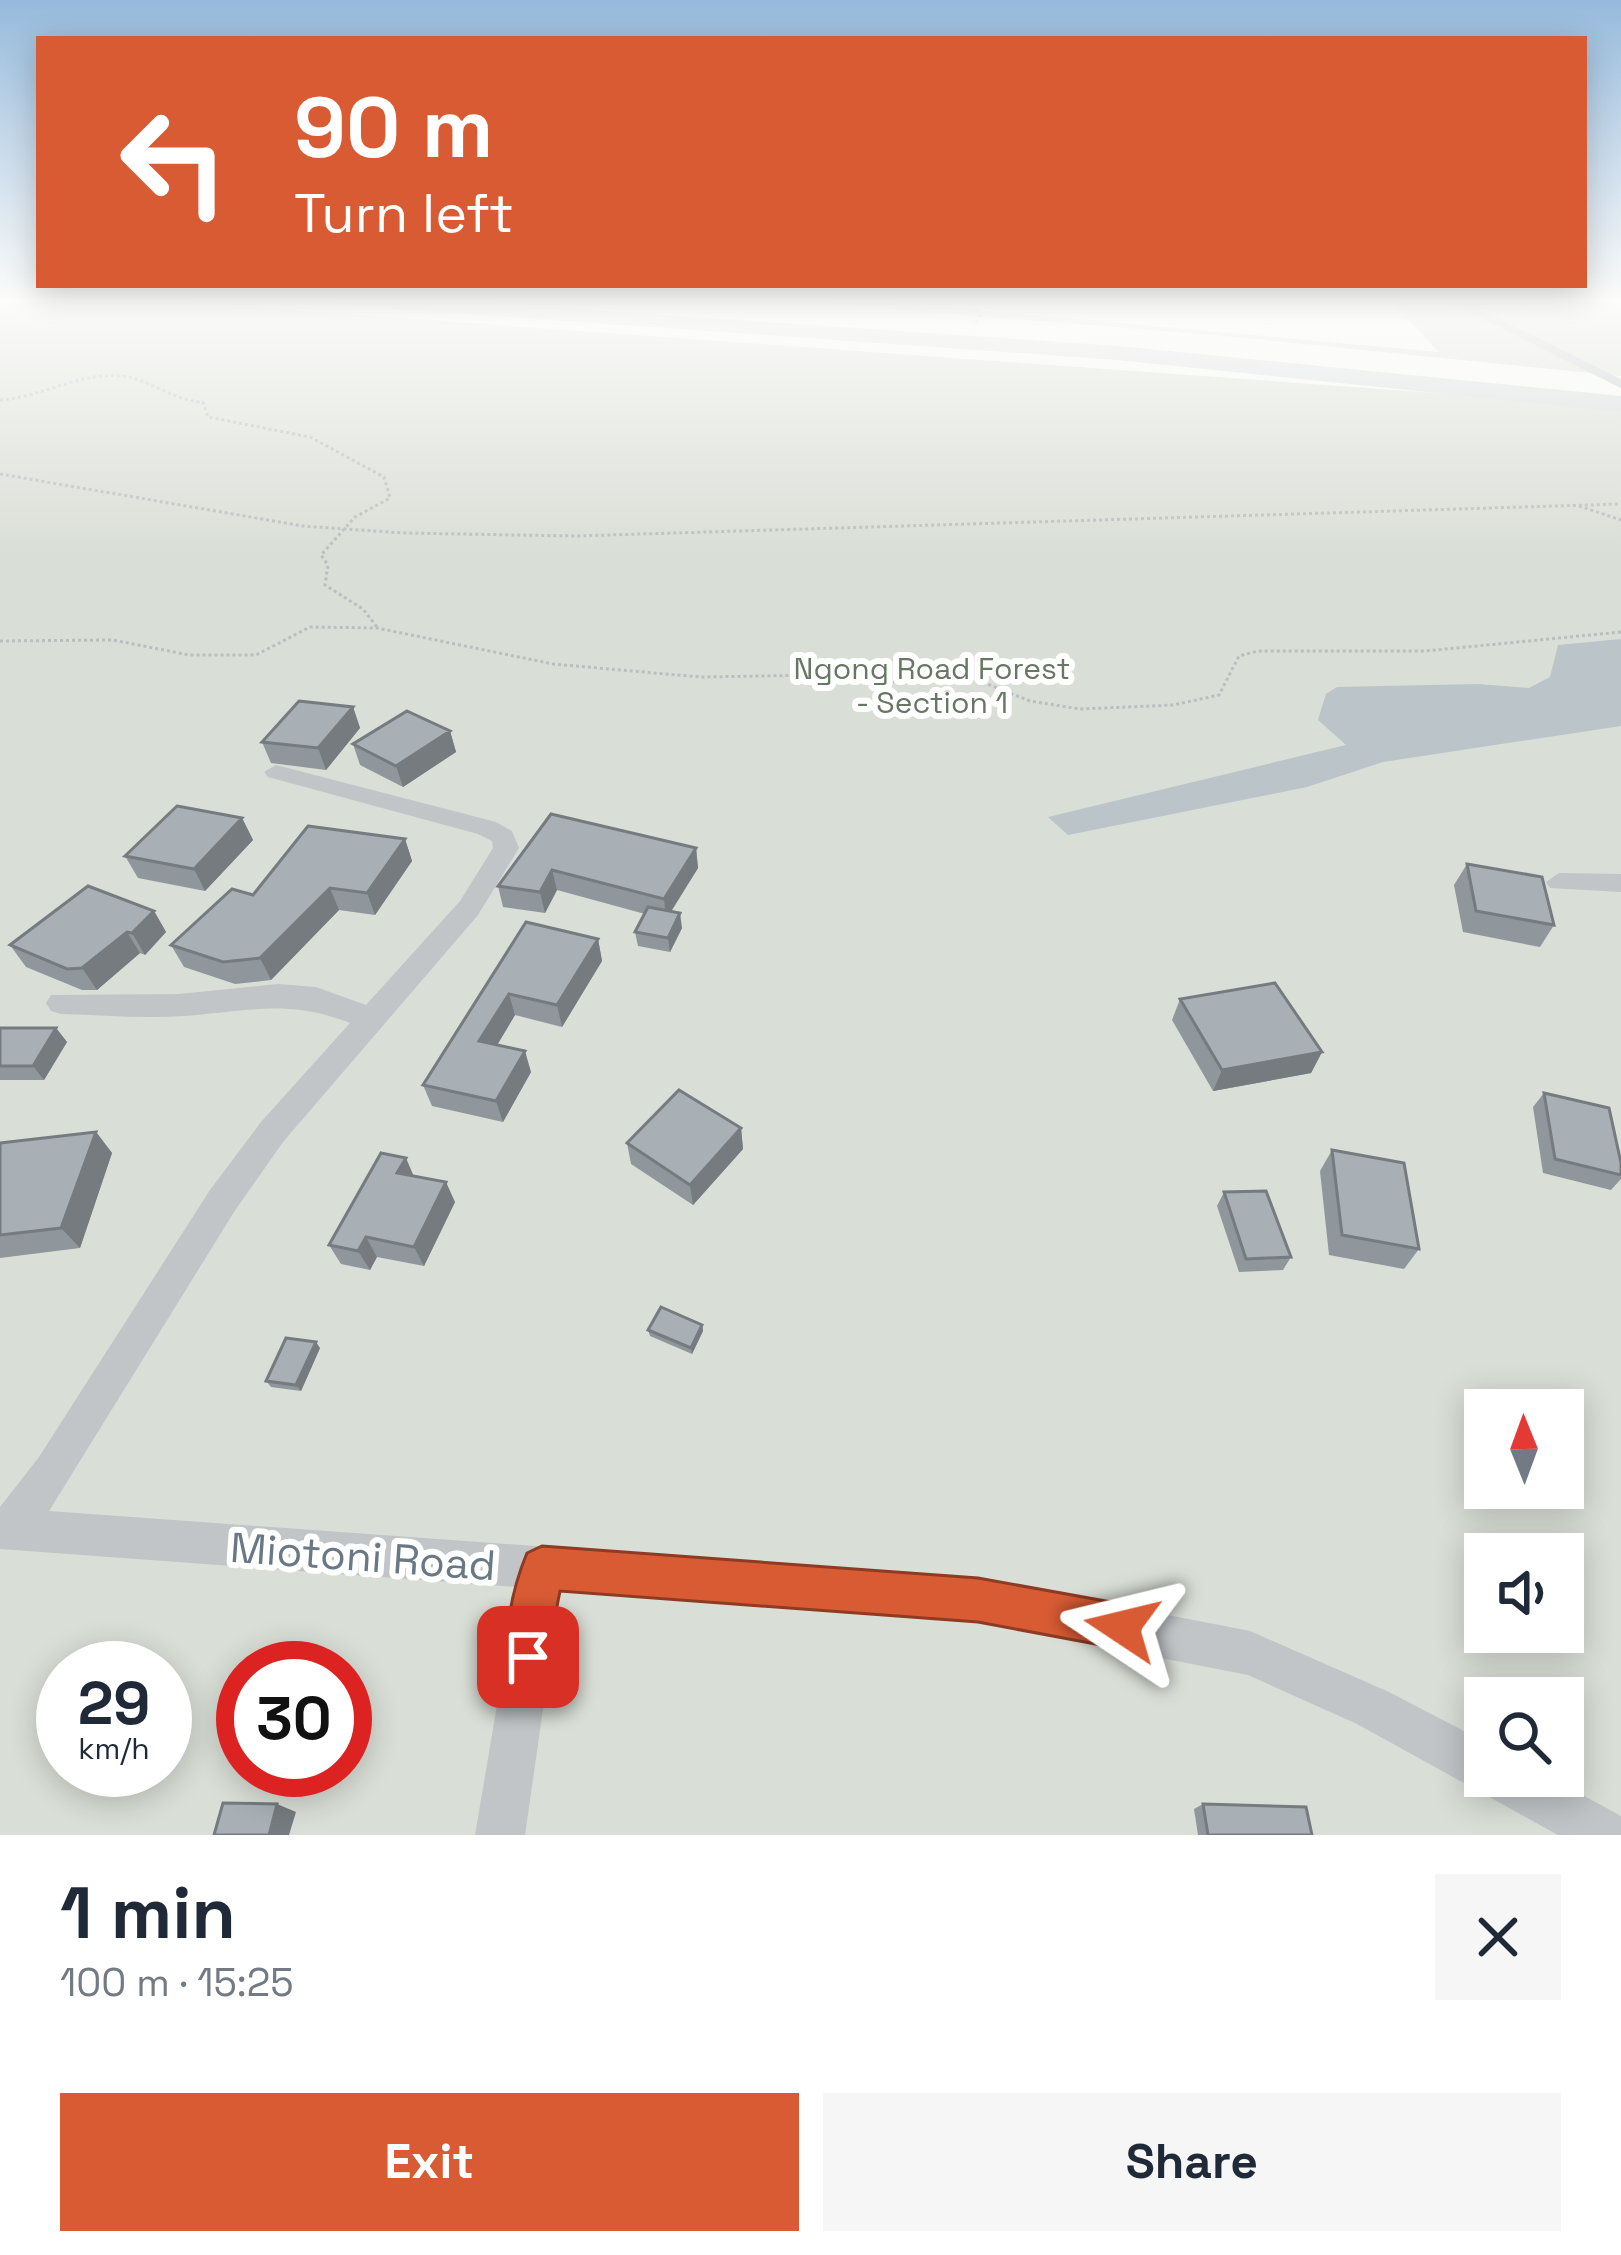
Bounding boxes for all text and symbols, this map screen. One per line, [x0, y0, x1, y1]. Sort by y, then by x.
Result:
text: 90 m [294, 74, 493, 182]
icon: left [96, 84, 252, 240]
text: Turn left [294, 179, 514, 248]
park label: Ngong Road Forest - Section 1 [794, 649, 1070, 722]
north arrow [1464, 1389, 1584, 1509]
map controls [1464, 1389, 1584, 1797]
street label: Miotoni Road [228, 1521, 498, 1592]
button: sound [1464, 1533, 1584, 1653]
position arrow [1059, 1564, 1185, 1690]
pin [477, 1606, 579, 1708]
icon: arrive [495, 1624, 561, 1690]
speed limit sign: 30 [216, 1641, 372, 1797]
text: 29 [78, 1665, 150, 1742]
button: search [1464, 1677, 1584, 1797]
text: km/h [78, 1729, 150, 1768]
text: 1 min [60, 1867, 236, 1959]
button: close [1435, 1874, 1561, 2000]
text: 100 m · 15:25 [60, 1958, 294, 2007]
button: Exit [60, 2093, 799, 2231]
button: Share [823, 2093, 1561, 2231]

